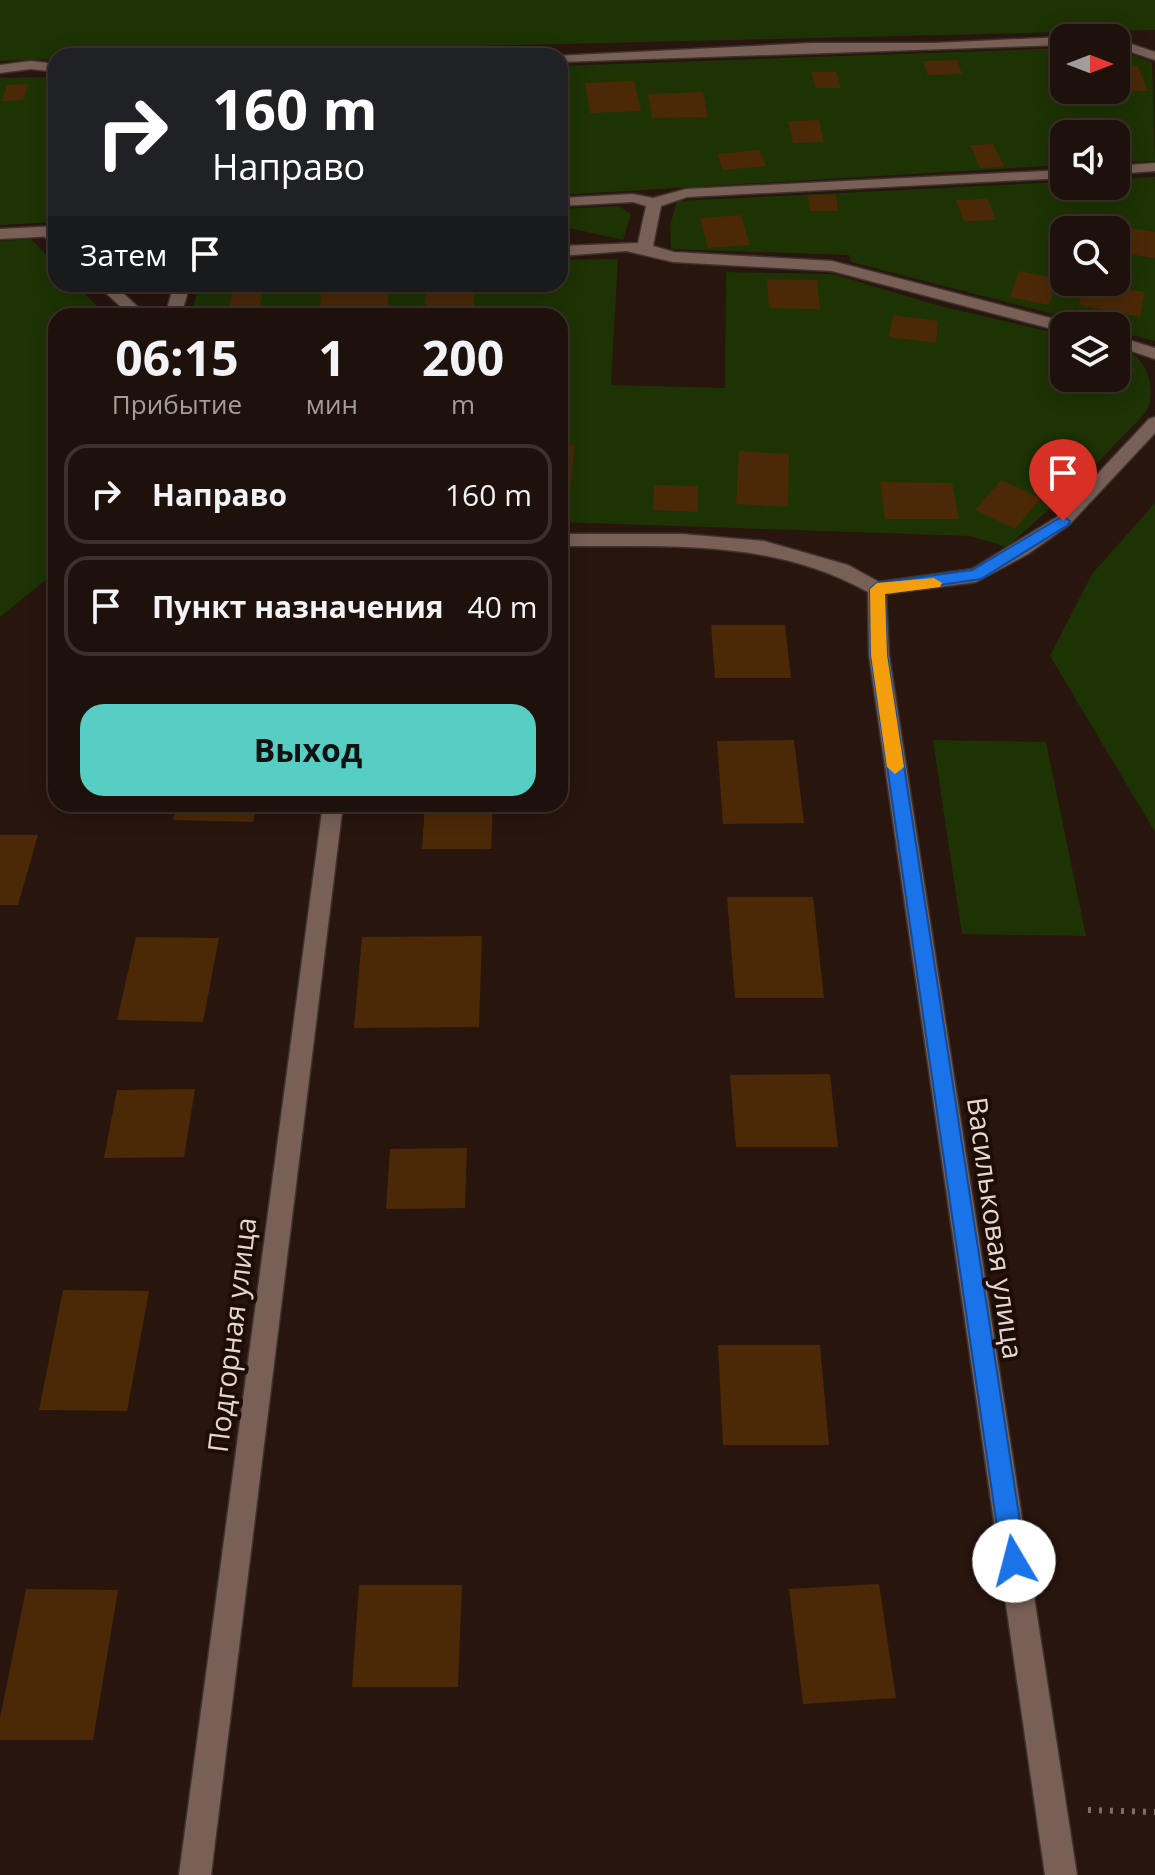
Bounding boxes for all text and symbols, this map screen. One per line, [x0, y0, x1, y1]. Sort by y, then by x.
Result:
north arrow [1050, 24, 1130, 104]
map controls [1050, 24, 1130, 392]
text: 160 m [212, 70, 378, 146]
icon: right [80, 80, 184, 184]
button: sound [1050, 120, 1130, 200]
text: Направо [212, 142, 365, 191]
button: search [1050, 216, 1130, 296]
icon: arrive [183, 232, 227, 276]
text: Затем [80, 234, 167, 275]
button: layers [1050, 312, 1130, 392]
text: 06:15 [115, 325, 239, 390]
text: 1 [318, 325, 346, 390]
text: 200 [422, 325, 504, 390]
text: Прибытие [112, 386, 242, 422]
text: мин [306, 386, 358, 422]
text: m [451, 386, 475, 422]
pin [1029, 439, 1097, 521]
icon: arrive [1041, 451, 1085, 495]
icon: right [84, 472, 128, 516]
text: Направо [152, 474, 287, 515]
text: 160 m [445, 474, 532, 515]
icon: arrive [84, 584, 128, 628]
text: Пункт назначения [152, 586, 444, 627]
text: 40 m [468, 586, 537, 627]
button: Выход [80, 704, 536, 796]
street label: Васильковая улица [959, 1094, 1033, 1361]
street label: Подгорная улица [198, 1215, 264, 1454]
position arrow [972, 1519, 1056, 1603]

